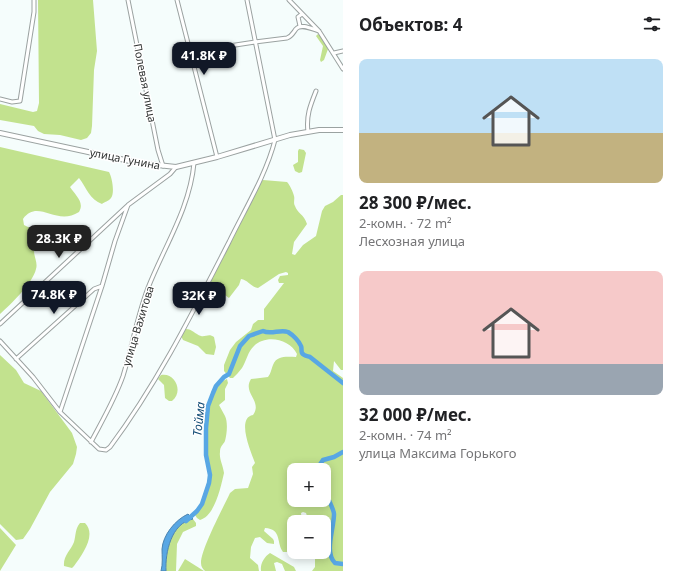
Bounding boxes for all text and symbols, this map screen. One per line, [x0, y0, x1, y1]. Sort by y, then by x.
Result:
text: Объектов: 4 [359, 13, 462, 36]
icon: filters [641, 13, 663, 35]
street label: Полевая улица [131, 42, 160, 124]
pin: 41.8K ₽ [167, 42, 241, 76]
text: 41.8K ₽ [181, 46, 227, 64]
icon: home [475, 85, 547, 157]
street label: улица Гунина [89, 144, 162, 173]
text: 28 300 ₽/мес. [359, 191, 472, 214]
text: 2-комн. · 72 m² [359, 214, 452, 232]
pin: 28.3K ₽ [22, 225, 96, 259]
text: 28.3K ₽ [36, 229, 82, 247]
text: Лесхозная улица [359, 232, 465, 250]
pin: 74.8K ₽ [17, 281, 91, 315]
pin: 32K ₽ [171, 282, 227, 316]
street label: улица Вахитова [118, 284, 157, 368]
text: 74.8K ₽ [31, 285, 77, 303]
text: 32K ₽ [182, 286, 216, 304]
icon: home [475, 297, 547, 369]
water label: Тойма [188, 401, 209, 437]
text: 32 000 ₽/мес. [359, 403, 472, 426]
text: 2-комн. · 74 m² [359, 426, 452, 444]
text: улица Максима Горького [359, 444, 516, 462]
map controls [287, 463, 331, 559]
button: + [287, 463, 331, 507]
button: − [287, 515, 331, 559]

